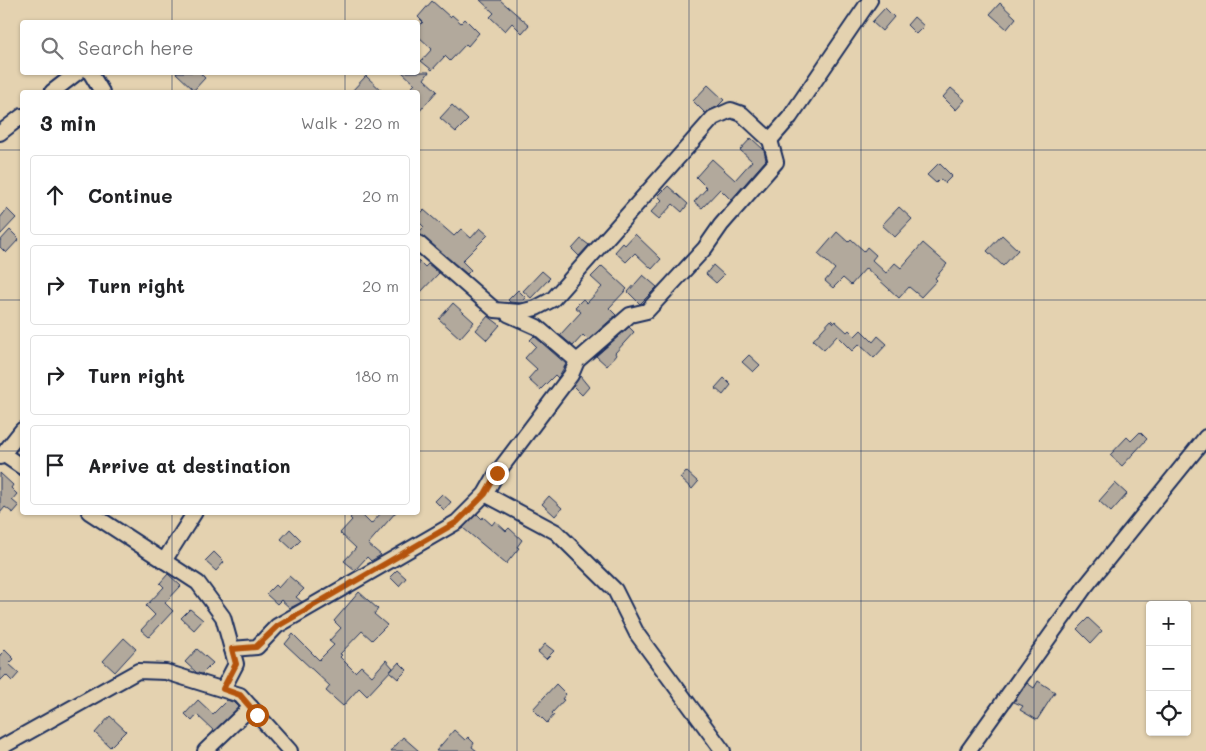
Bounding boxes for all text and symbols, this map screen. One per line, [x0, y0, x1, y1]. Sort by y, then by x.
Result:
search box [20, 20, 420, 75]
icon: search [38, 34, 66, 62]
text: Search here [78, 35, 194, 60]
text: 3 min [40, 109, 96, 136]
text: Walk · 220 m [301, 112, 400, 133]
icon: ahead [41, 181, 69, 209]
text: Continue [88, 183, 173, 208]
text: 20 m [362, 185, 399, 206]
icon: right [41, 271, 69, 299]
text: Turn right [88, 273, 185, 298]
text: 20 m [362, 275, 399, 296]
icon: right [41, 361, 69, 389]
text: Turn right [88, 363, 185, 388]
text: 180 m [354, 365, 399, 386]
icon: arrive [41, 451, 69, 479]
text: Arrive at destination [88, 453, 291, 478]
route end [486, 462, 509, 485]
map controls [1146, 601, 1191, 736]
button: + [1146, 601, 1191, 646]
button: − [1146, 646, 1191, 691]
button: locate [1146, 691, 1191, 736]
route start [246, 704, 269, 727]

